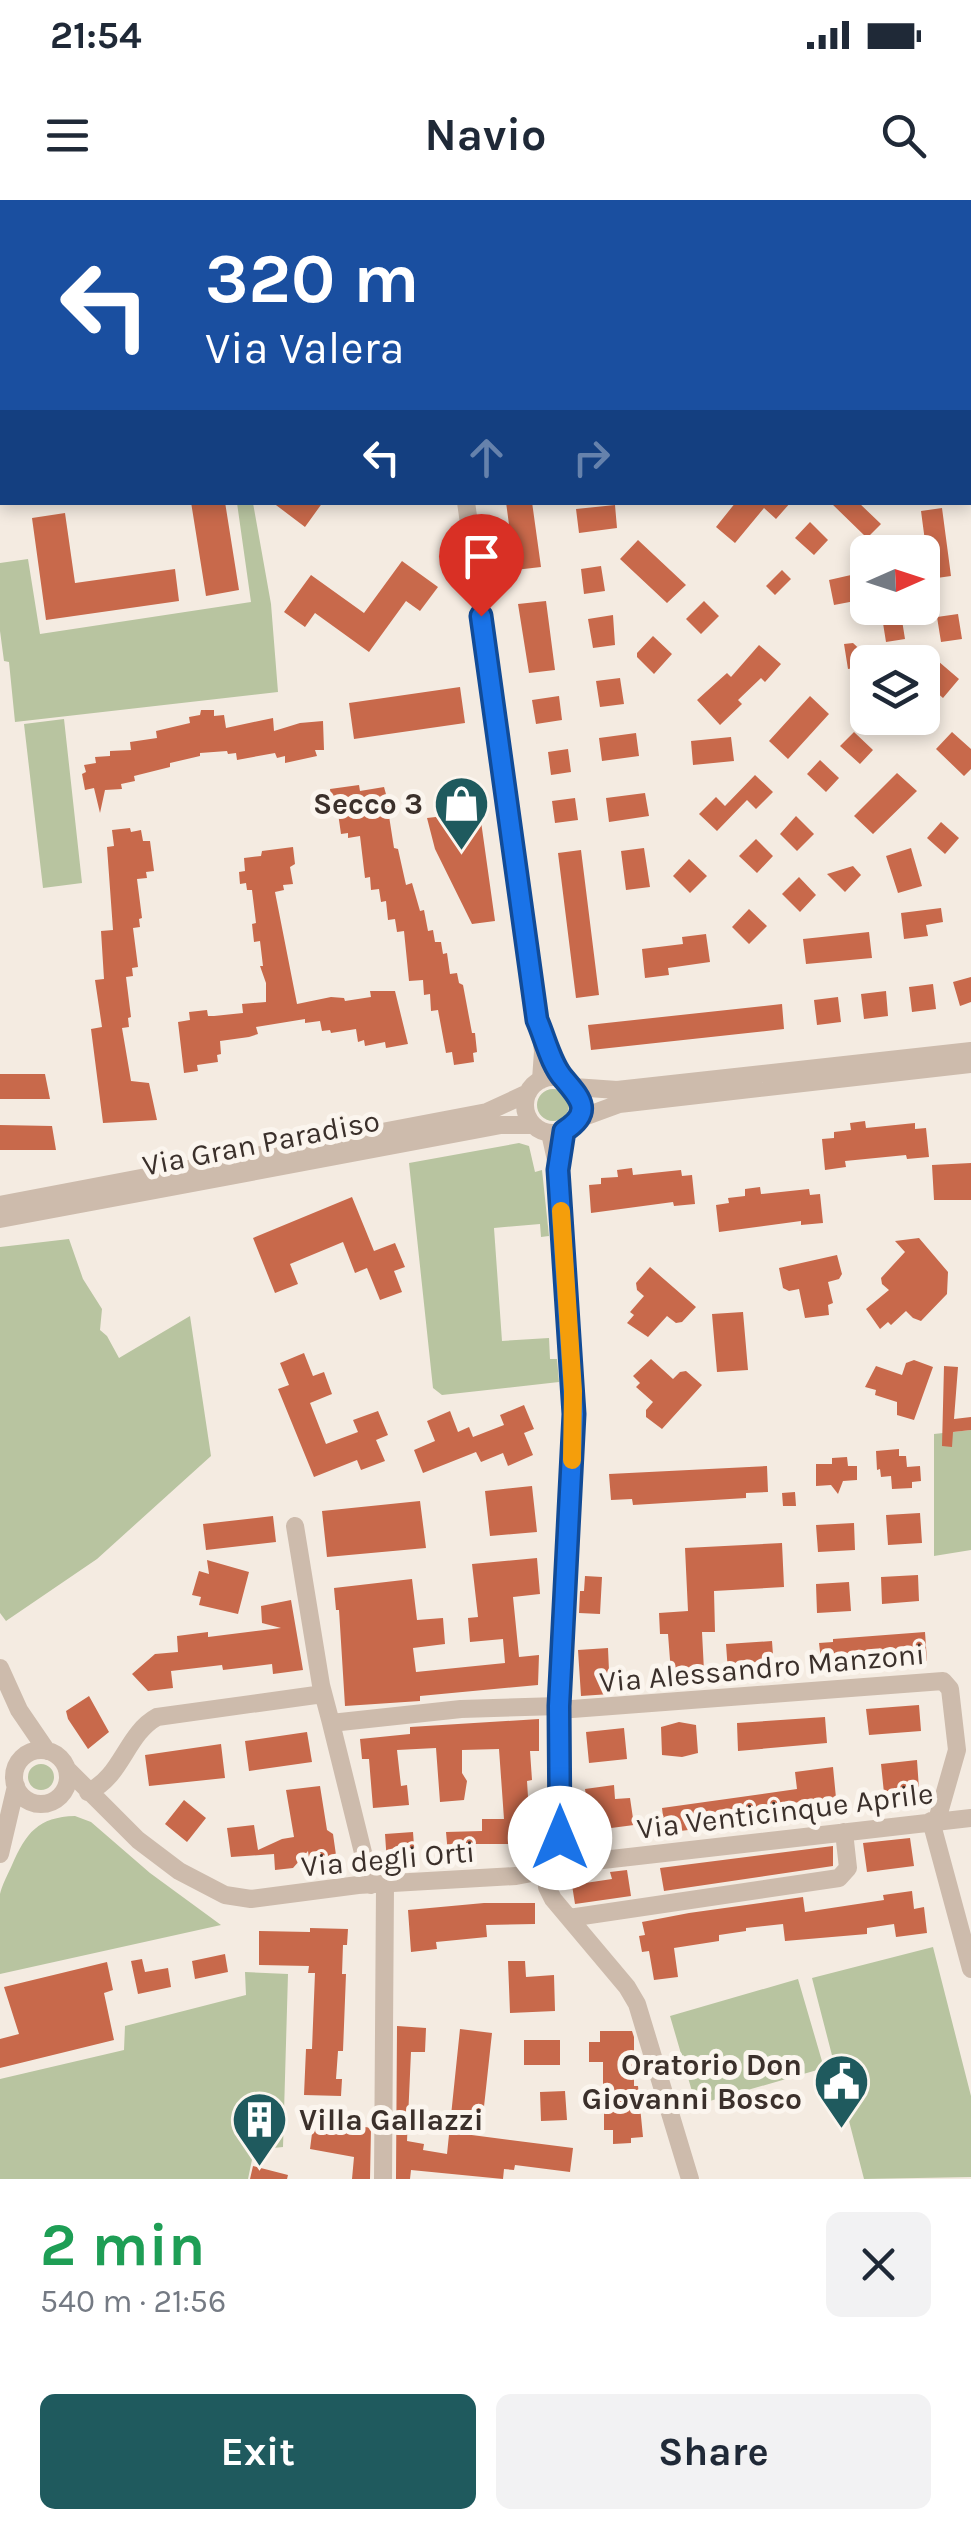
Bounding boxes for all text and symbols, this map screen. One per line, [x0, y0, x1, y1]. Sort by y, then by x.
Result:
text: 21:54 [50, 13, 142, 58]
icon: menu [40, 108, 95, 163]
icon: search [876, 108, 931, 163]
text: Navio [424, 109, 547, 161]
text: 320 m [205, 238, 419, 320]
icon: left [40, 240, 170, 370]
text: Via Valera [205, 322, 405, 374]
icon: left [354, 430, 409, 485]
icon: ahead [459, 430, 514, 485]
icon: right [564, 430, 619, 485]
pin [439, 514, 524, 617]
icon: arrive [454, 529, 509, 584]
north arrow [850, 535, 940, 625]
map controls [850, 535, 940, 735]
button: layers [850, 645, 940, 735]
shop icon: Secco 3 [432, 774, 492, 853]
place label: Secco 3 [313, 786, 423, 822]
street label: Via Gran Paradiso [139, 1102, 383, 1184]
street label: Via Alessandro Manzoni [598, 1636, 926, 1700]
street label: Via Venticinque Aprile [635, 1775, 935, 1847]
position arrow [508, 1786, 612, 1890]
street label: Via degli Orti [300, 1833, 476, 1885]
place label: Oratorio Don Giovanni Bosco [582, 2047, 802, 2117]
public building icon: Oratorio Don Giovanni Bosco [811, 2052, 871, 2131]
building icon: Villa Gallazzi [230, 2090, 290, 2169]
place label: Villa Gallazzi [299, 2102, 484, 2138]
text: 2 min [40, 2210, 205, 2280]
button: close [826, 2212, 931, 2317]
text: 540 m · 21:56 [40, 2283, 226, 2320]
button: Exit [40, 2394, 476, 2509]
button: Share [496, 2394, 931, 2509]

